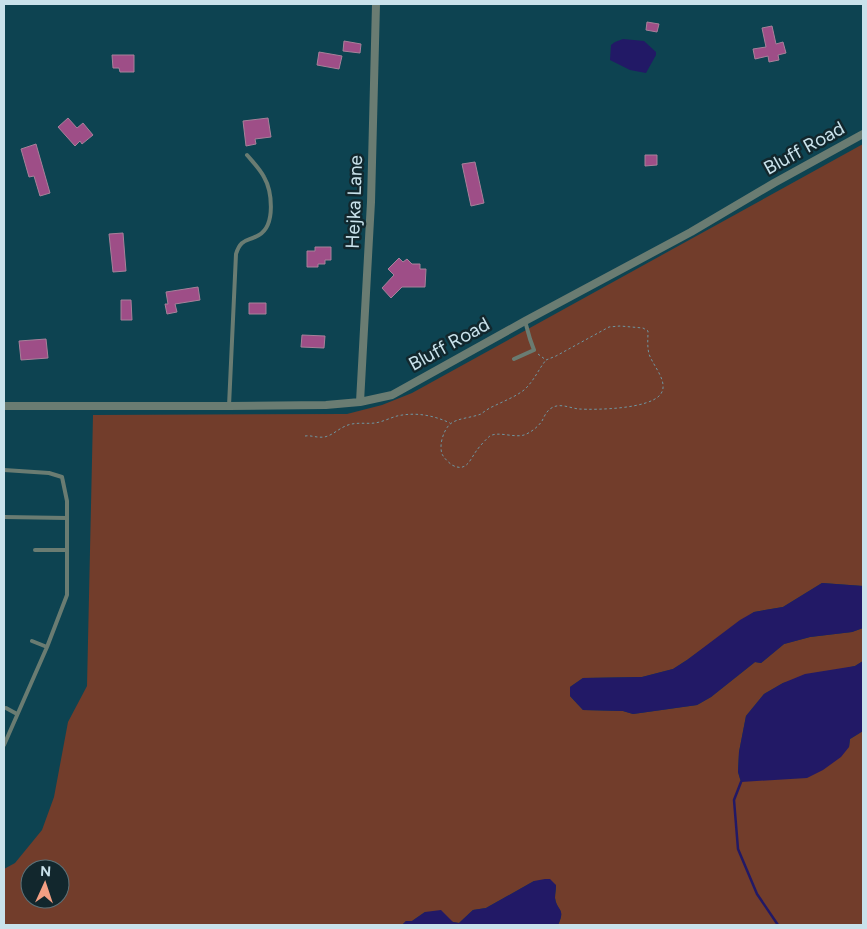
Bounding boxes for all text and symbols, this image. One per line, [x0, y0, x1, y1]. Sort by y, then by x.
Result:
street label: Bluff Road [760, 116, 848, 180]
street label: Hejka Lane [341, 155, 367, 249]
street label: Bluff Road [405, 312, 493, 376]
north arrow [20, 859, 70, 909]
text: N [40, 863, 52, 880]

